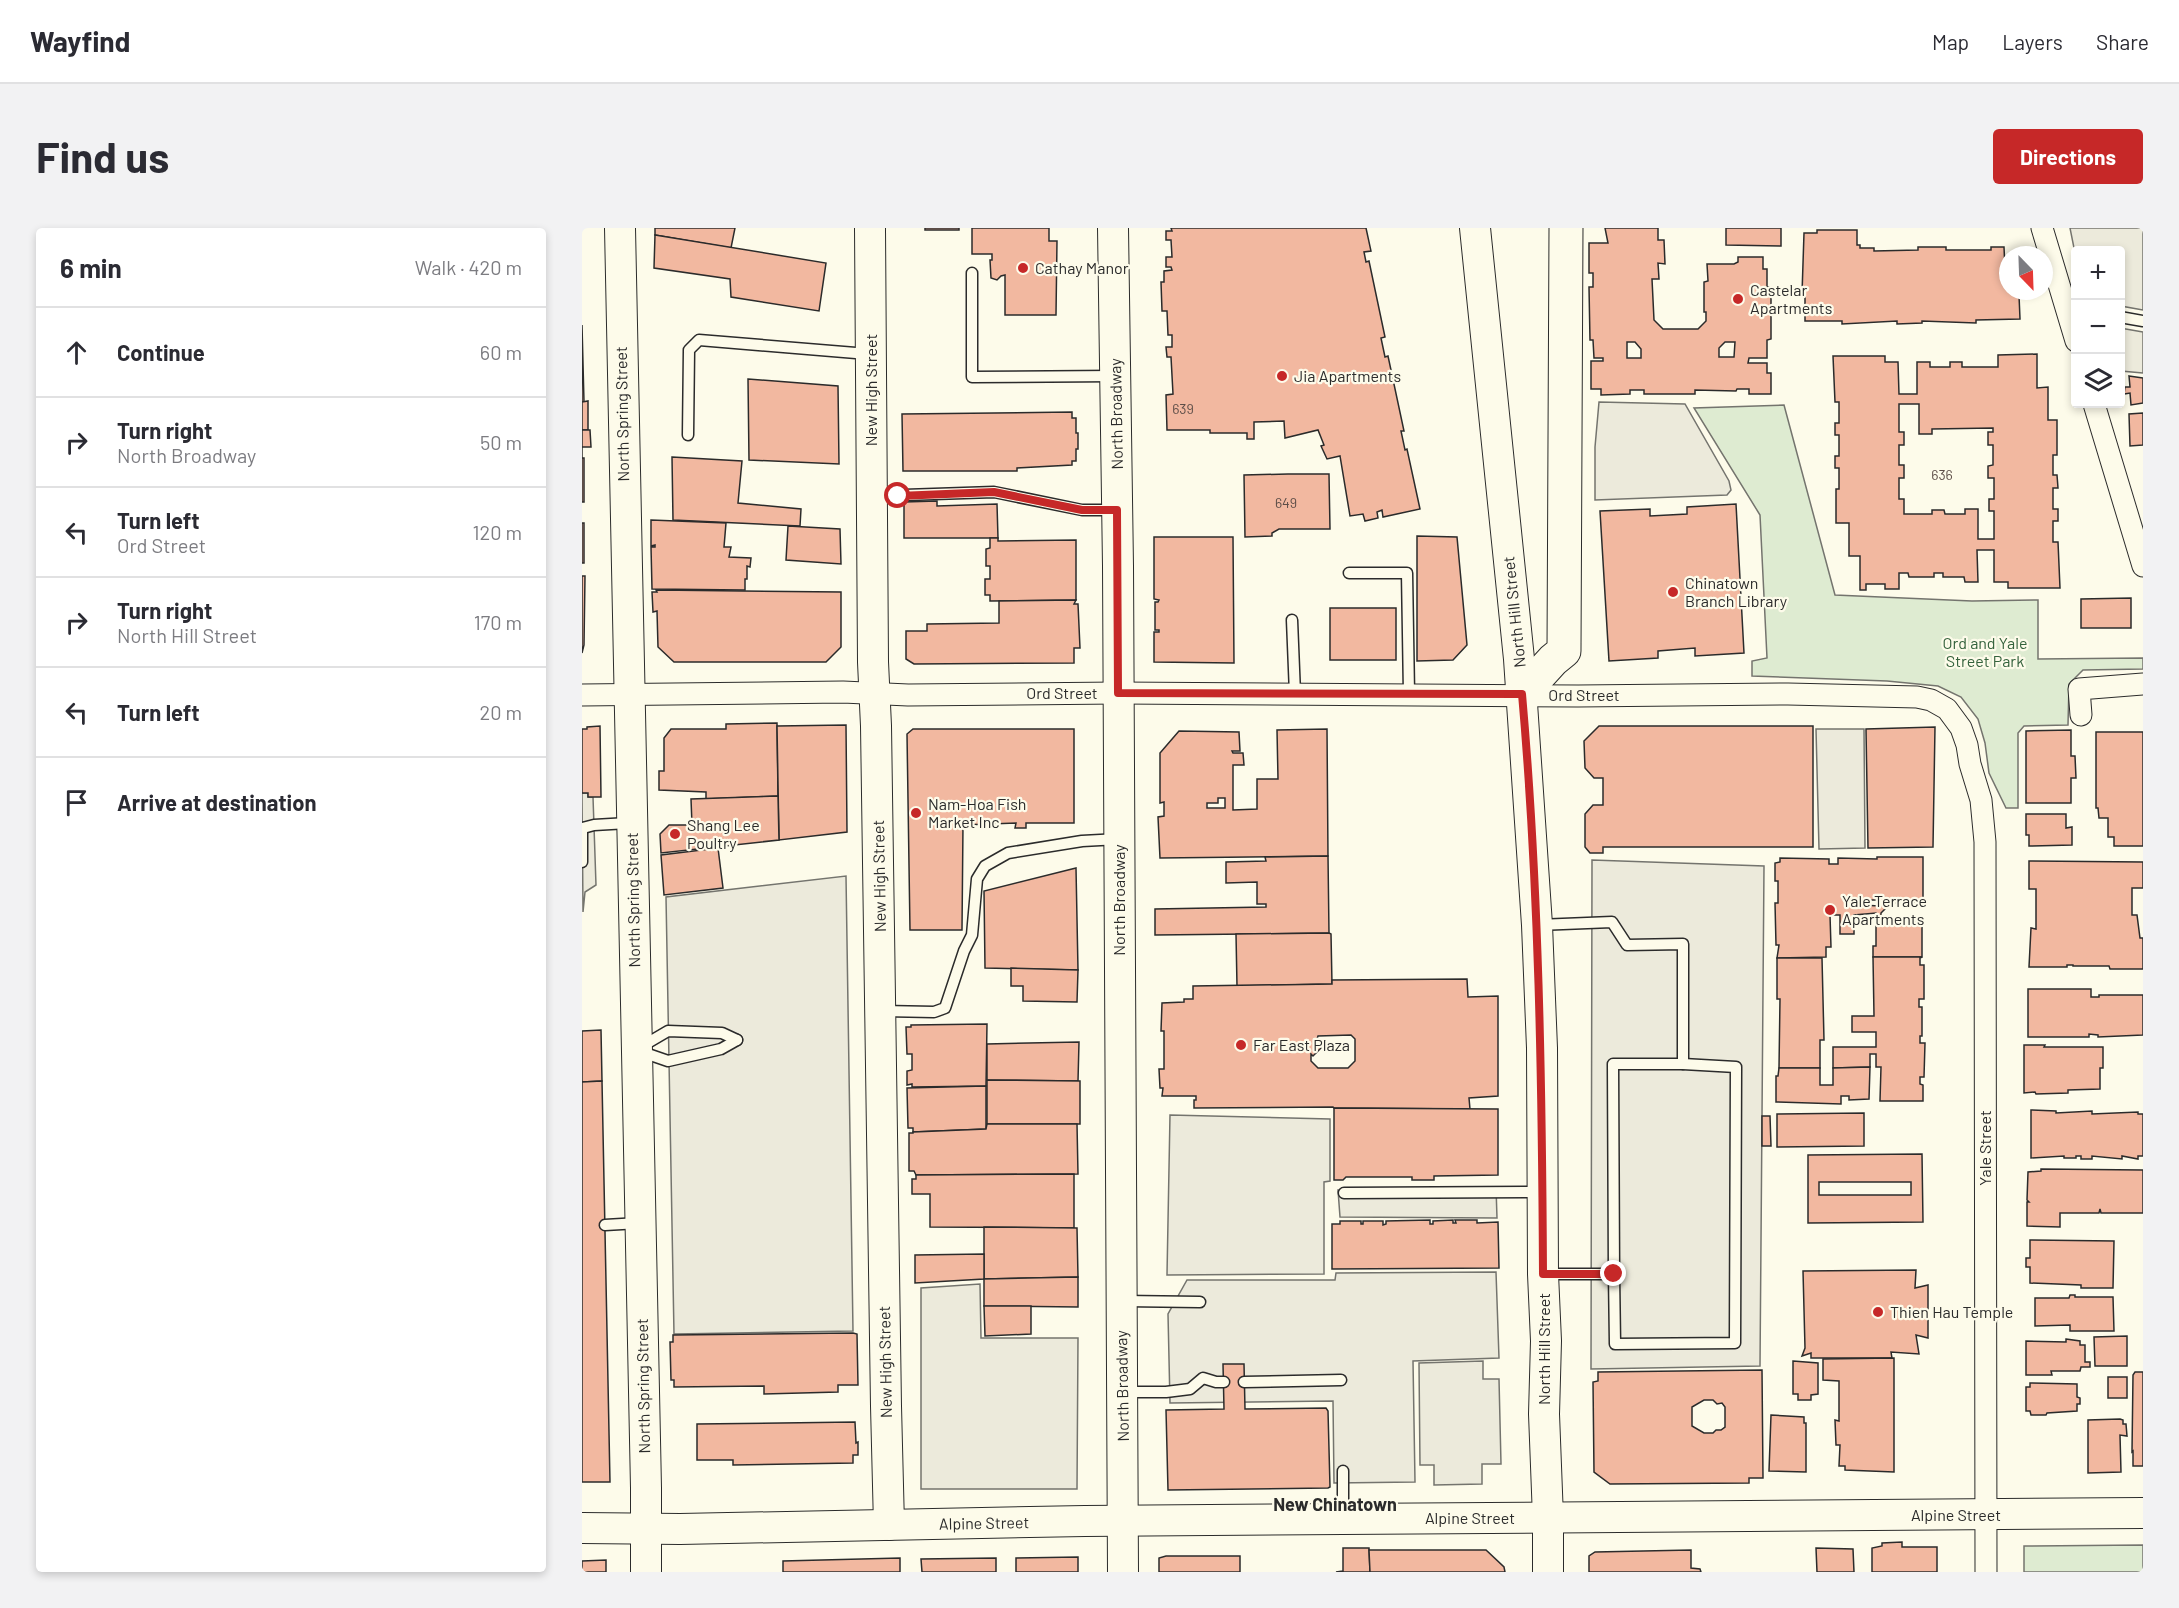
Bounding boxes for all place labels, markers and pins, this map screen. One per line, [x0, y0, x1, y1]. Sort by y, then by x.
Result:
place label: Cathay Manor [1035, 258, 1129, 277]
marker: Cathay Manor [1016, 261, 1030, 275]
place label: Castelar Apartments [1750, 280, 1832, 317]
marker: Castelar Apartments [1731, 292, 1745, 306]
place label: Jia Apartments [1294, 366, 1401, 385]
marker: Jia Apartments [1275, 369, 1289, 383]
place label: Chinatown Branch Library [1685, 573, 1788, 610]
marker: Chinatown Branch Library [1666, 585, 1680, 599]
place label: Nam-Hoa Fish Market Inc [928, 794, 1026, 831]
marker: Nam-Hoa Fish Market Inc [909, 806, 923, 820]
place label: Shang Lee Poultry [687, 815, 760, 852]
marker: Shang Lee Poultry [668, 827, 682, 841]
place label: Yale Terrace Apartments [1842, 891, 1927, 928]
marker: Yale Terrace Apartments [1823, 903, 1837, 917]
place label: Far East Plaza [1253, 1035, 1350, 1054]
marker: Far East Plaza [1234, 1038, 1248, 1052]
place label: Thien Hau Temple [1890, 1302, 2013, 1321]
marker: Thien Hau Temple [1871, 1305, 1885, 1319]

